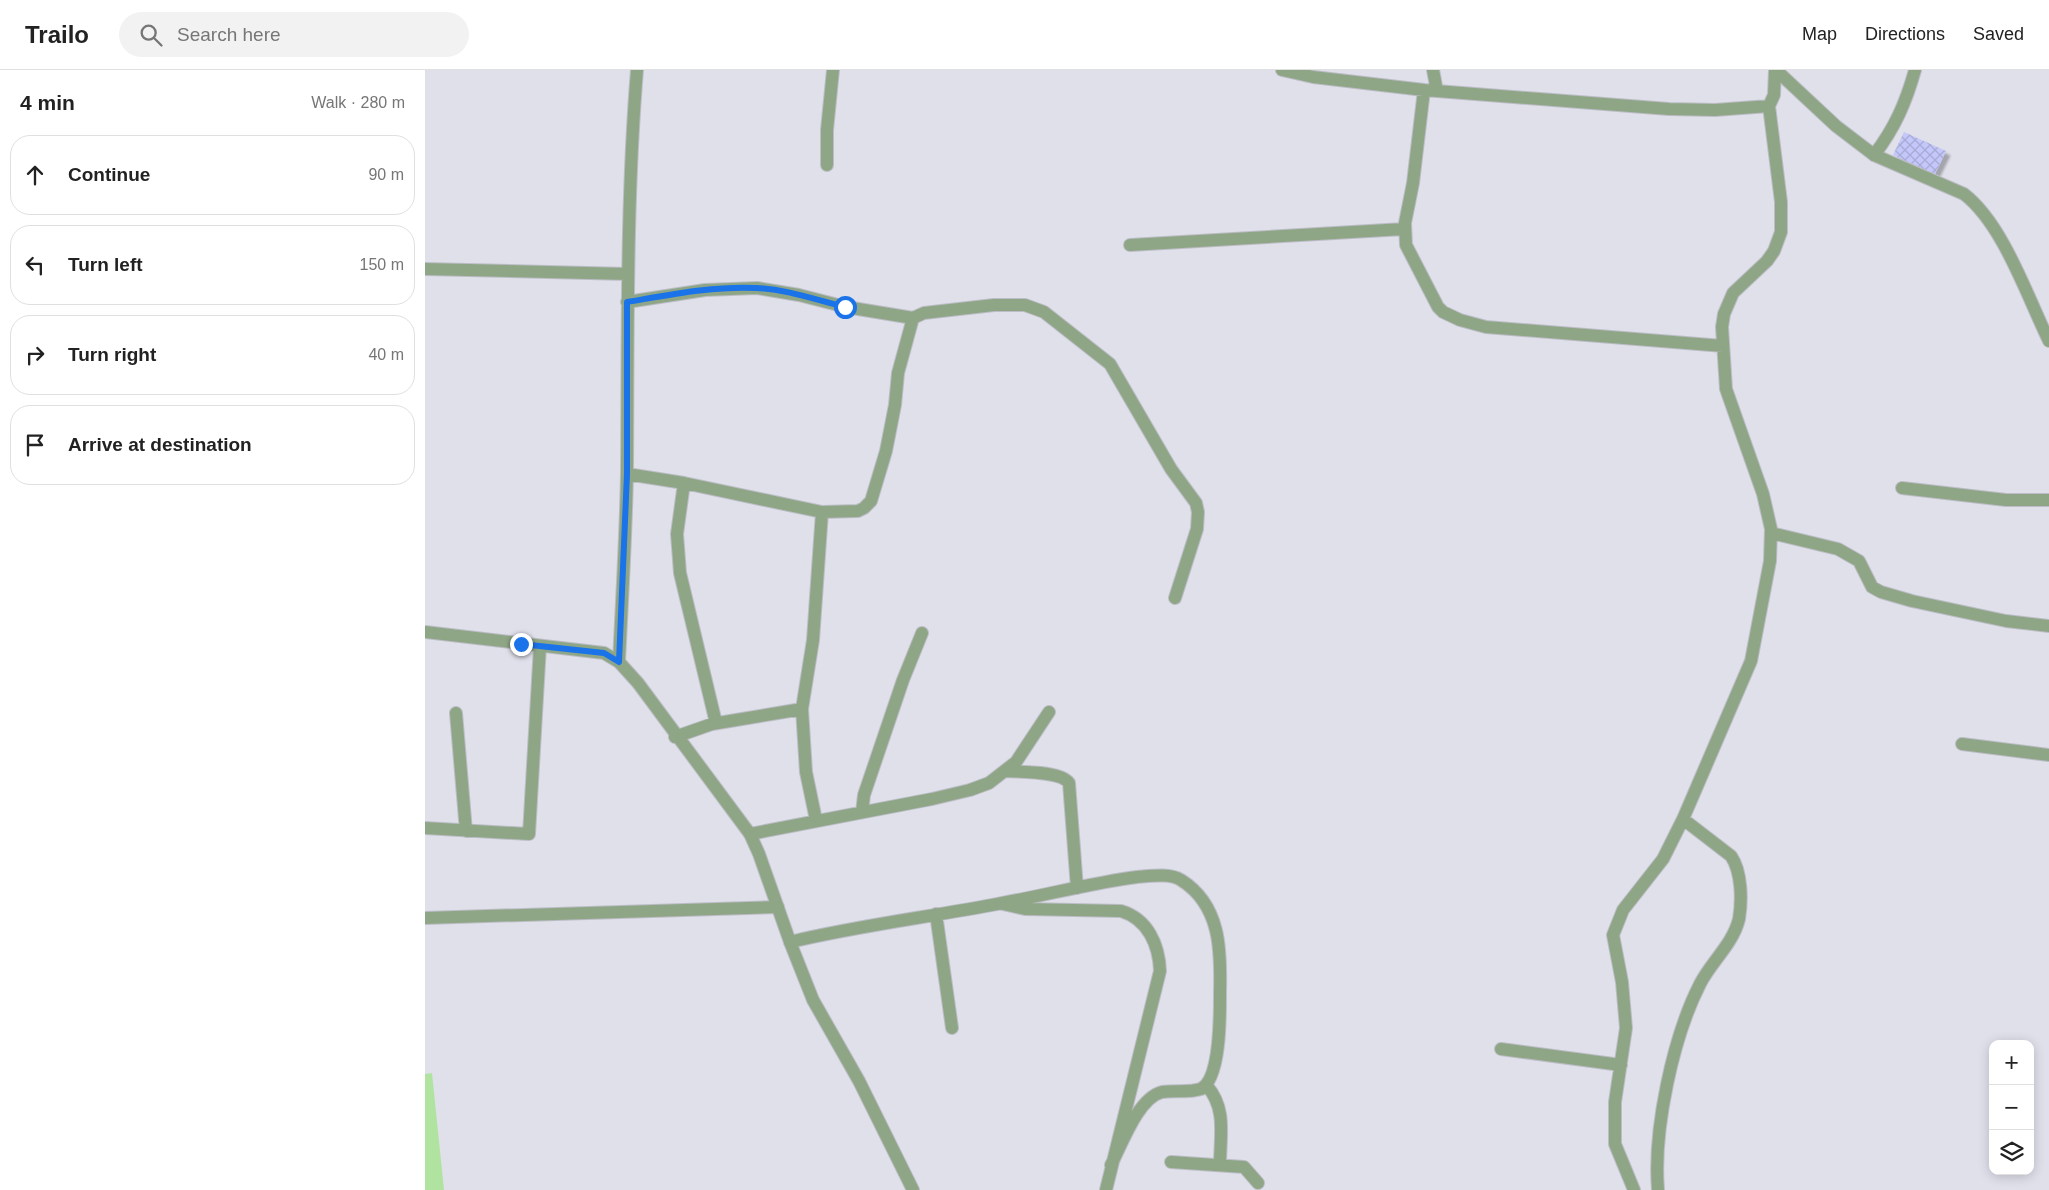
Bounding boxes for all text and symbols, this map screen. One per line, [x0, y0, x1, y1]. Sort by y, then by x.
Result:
search box [119, 12, 469, 57]
text: Trailo [25, 21, 89, 48]
icon: search [137, 21, 165, 49]
text: Search here [177, 24, 281, 45]
text: Map [1802, 24, 1837, 44]
text: Directions [1865, 24, 1945, 44]
text: Saved [1973, 24, 2024, 44]
text: 4 min [20, 91, 75, 114]
text: Walk · 280 m [311, 94, 405, 111]
icon: ahead [21, 161, 49, 189]
text: Continue [68, 164, 150, 185]
text: 90 m [368, 166, 404, 183]
icon: left [21, 251, 49, 279]
text: Turn left [68, 254, 143, 275]
text: 150 m [360, 256, 404, 273]
route start [834, 296, 857, 319]
icon: right [21, 341, 49, 369]
text: Turn right [68, 344, 156, 365]
text: 40 m [368, 346, 404, 363]
icon: arrive [21, 431, 49, 459]
text: Arrive at destination [68, 434, 252, 455]
route end [510, 633, 533, 656]
map controls [1989, 1040, 2034, 1175]
button: + [1989, 1040, 2034, 1085]
button: − [1989, 1085, 2034, 1130]
button: layers [1989, 1130, 2034, 1175]

